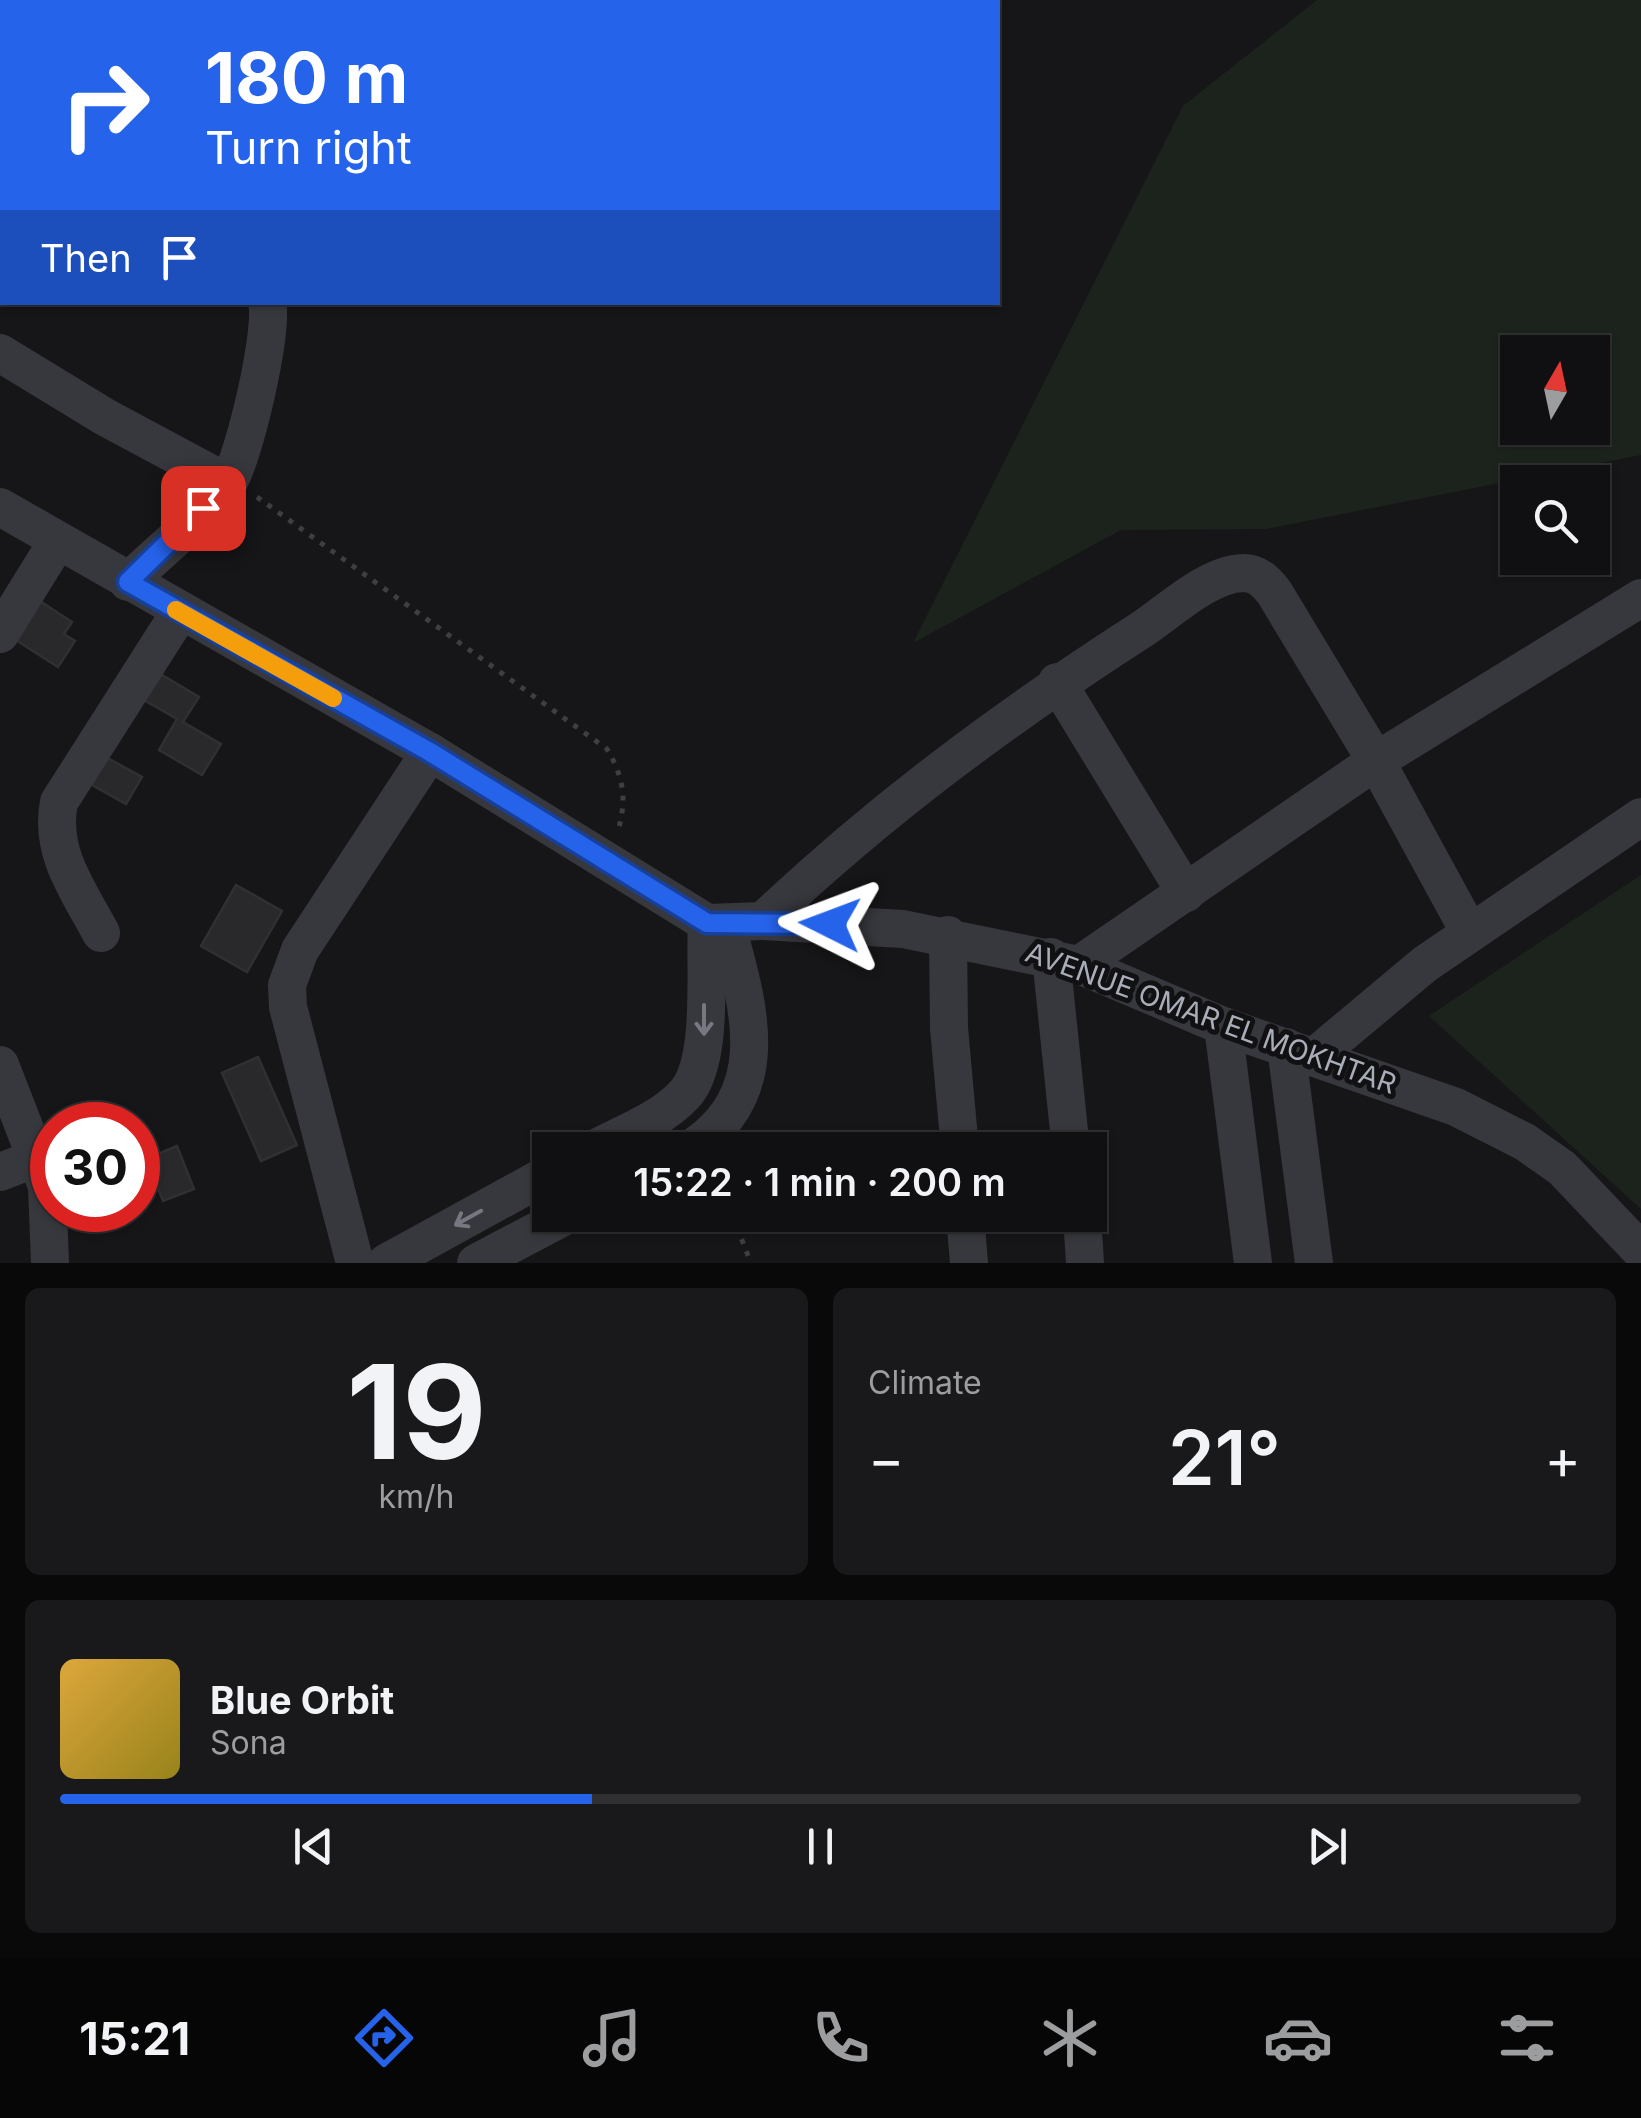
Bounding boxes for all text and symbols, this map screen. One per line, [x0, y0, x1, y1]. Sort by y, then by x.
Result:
text: 180 m [205, 35, 408, 120]
icon: right [40, 40, 170, 170]
text: Turn right [205, 120, 412, 175]
icon: arrive [152, 230, 207, 285]
text: Then [40, 235, 132, 281]
north arrow [1500, 335, 1610, 445]
map controls [1500, 335, 1610, 575]
button: search [1500, 465, 1610, 575]
pin [161, 466, 246, 551]
icon: arrive [176, 481, 231, 536]
position arrow [778, 872, 882, 976]
street label: AVENUE OMAR EL MOKHTAR [1021, 935, 1401, 1101]
one-way arrow [694, 1004, 714, 1036]
speed limit sign: 30 [30, 1102, 160, 1232]
text: 15:22 · 1 min · 200 m [633, 1159, 1006, 1205]
one-way arrow [453, 1208, 483, 1228]
text: 19 [346, 1333, 487, 1490]
text: Climate [868, 1363, 982, 1402]
text: 21° [1168, 1412, 1281, 1503]
text: − [868, 1426, 904, 1492]
text: + [1545, 1426, 1581, 1492]
text: km/h [378, 1477, 455, 1516]
text: Blue Orbit [210, 1677, 394, 1723]
text: Sona [210, 1723, 287, 1762]
icon: previous [286, 1819, 341, 1874]
icon: pause [793, 1819, 848, 1874]
icon: next [1300, 1819, 1355, 1874]
icon: directions [349, 2003, 419, 2073]
icon: music [577, 2003, 647, 2073]
icon: phone [806, 2003, 876, 2073]
icon: climate [1035, 2003, 1105, 2073]
icon: car [1263, 2003, 1333, 2073]
icon: filters [1492, 2003, 1562, 2073]
text: 15:21 [79, 2011, 190, 2066]

